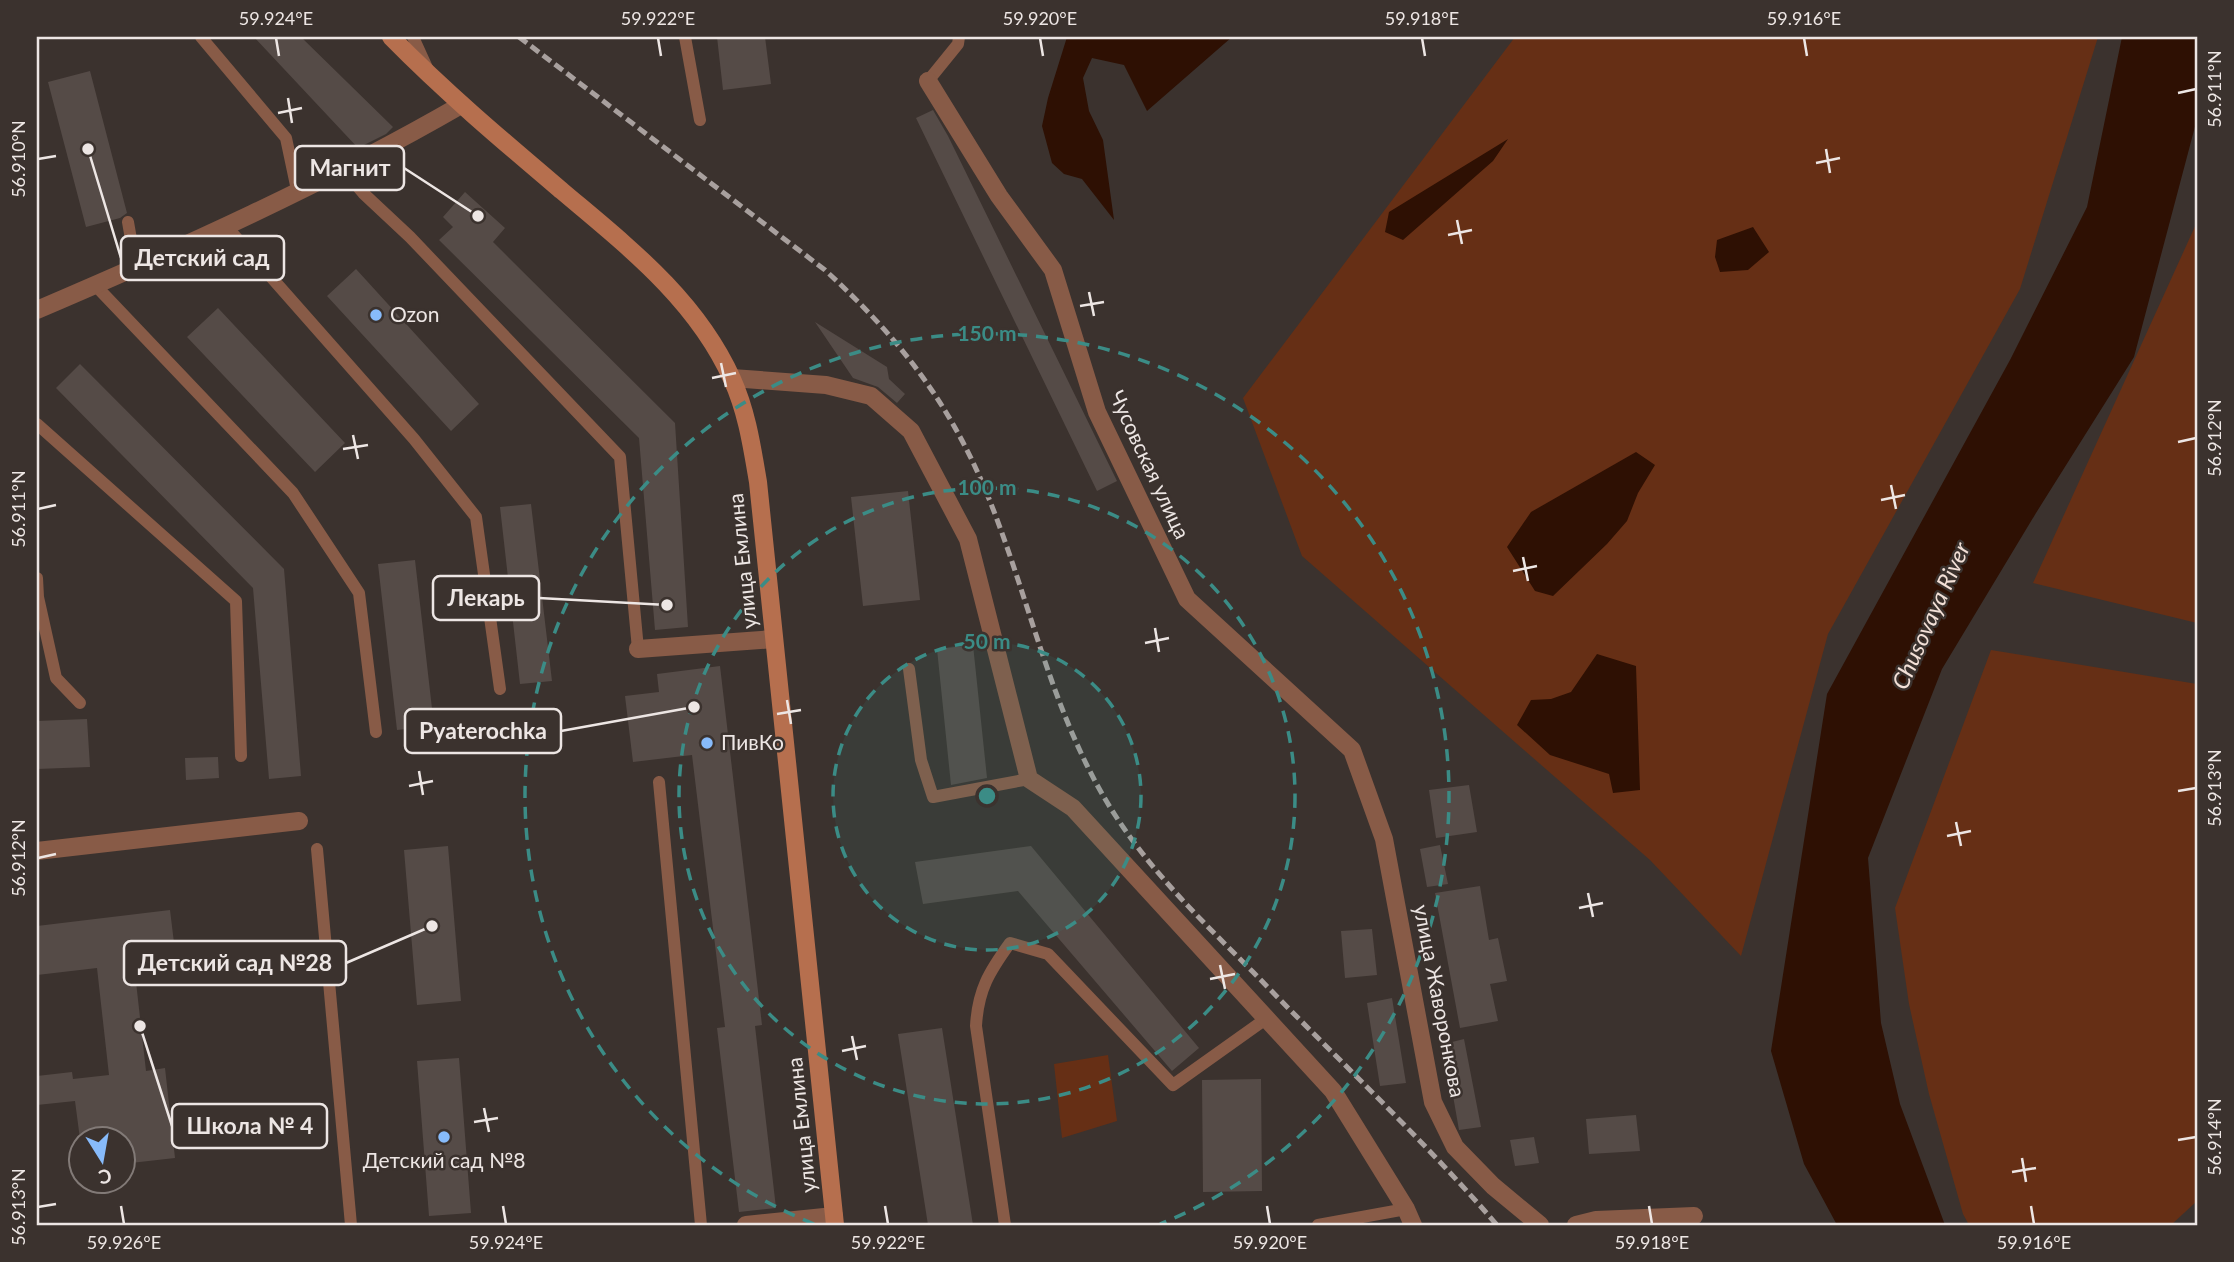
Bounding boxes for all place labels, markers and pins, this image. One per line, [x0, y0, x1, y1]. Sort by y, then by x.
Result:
callout: Магнит [295, 146, 404, 190]
callout: Детский сад [121, 236, 284, 280]
place label: Ozon [390, 301, 440, 326]
marker: Ozon [368, 307, 384, 323]
callout: Лекарь [433, 576, 539, 620]
callout: Pyaterochka [405, 709, 561, 753]
place label: ПивКо [721, 729, 784, 754]
marker: ПивКо [699, 735, 715, 751]
centre of rings [975, 784, 999, 808]
callout: Детский сад №28 [124, 941, 346, 985]
callout: Школа № 4 [172, 1104, 327, 1148]
marker: Детский сад №8 [436, 1129, 452, 1145]
place label: Детский сад №8 [363, 1147, 525, 1172]

